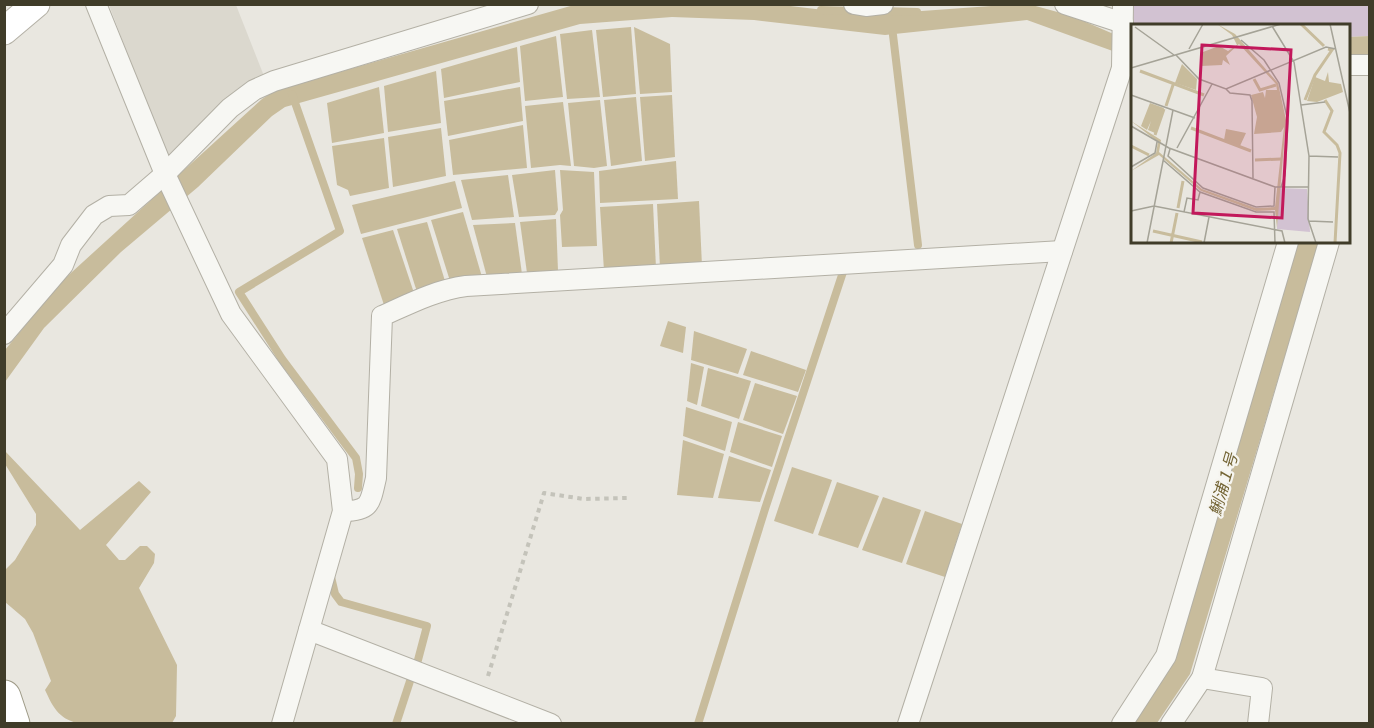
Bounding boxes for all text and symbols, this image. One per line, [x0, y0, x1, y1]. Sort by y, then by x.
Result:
inset map [1131, 24, 1350, 243]
water label: 鯏浦１号 [1205, 450, 1242, 518]

